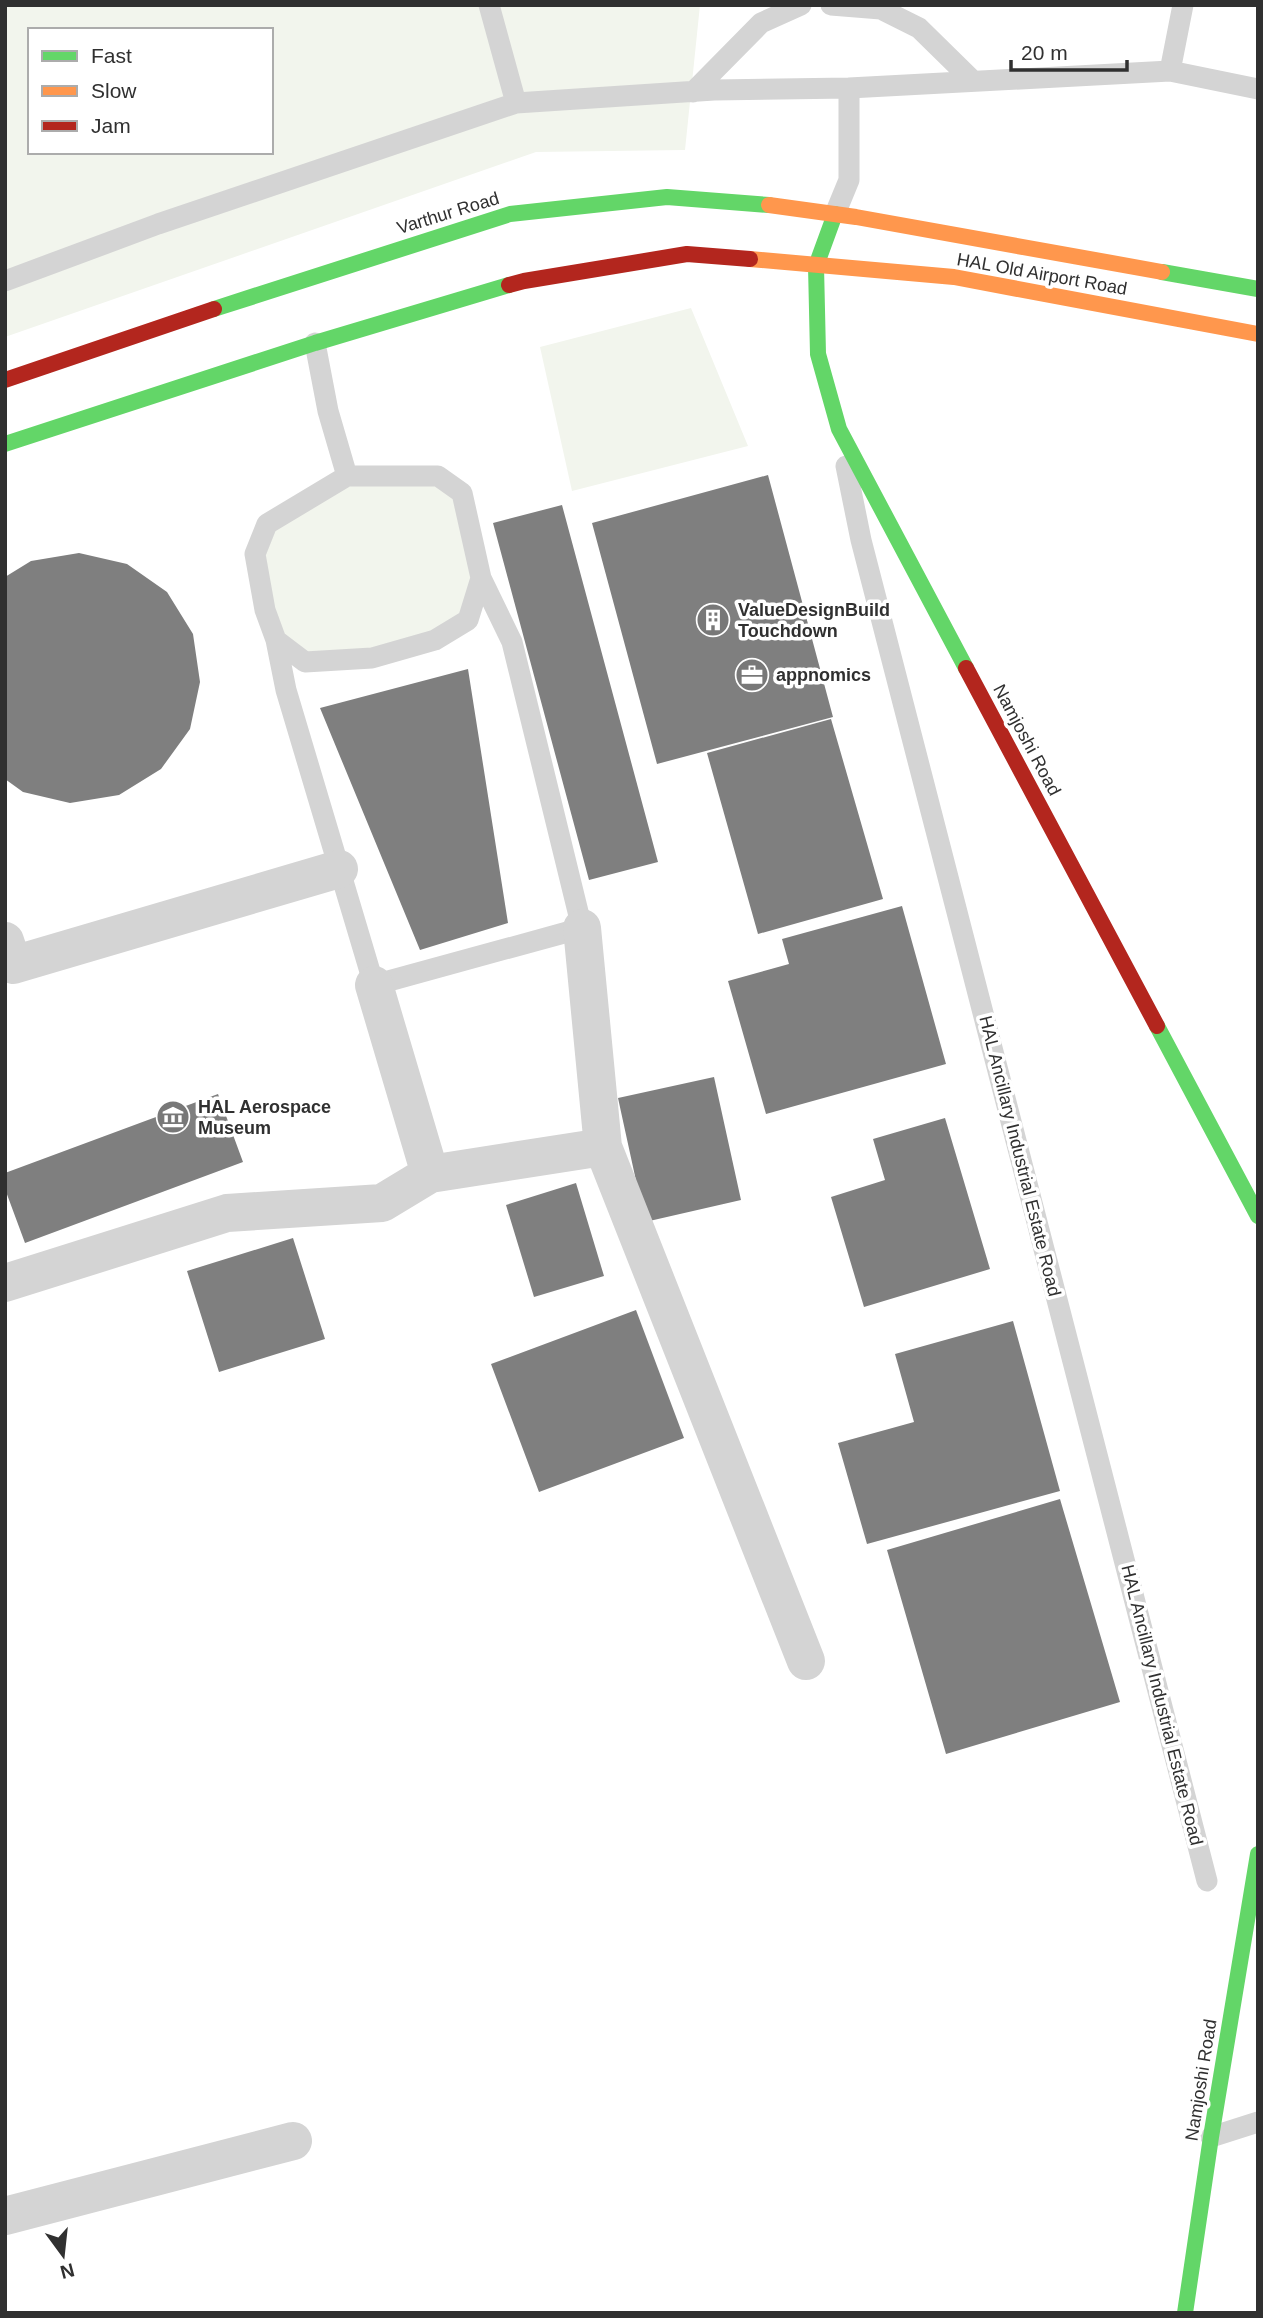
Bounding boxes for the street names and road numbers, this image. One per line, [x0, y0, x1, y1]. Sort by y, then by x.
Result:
street label: Varthur Road [395, 188, 501, 238]
street label: HAL Old Airport Road [955, 249, 1129, 299]
street label: Namjoshi Road [989, 681, 1065, 799]
street label: HAL Ancillary Industrial Estate Road [975, 1014, 1065, 1298]
street label: HAL Ancillary Industrial Estate Road [1117, 1563, 1207, 1847]
street label: Namjoshi Road [1181, 2018, 1221, 2142]

